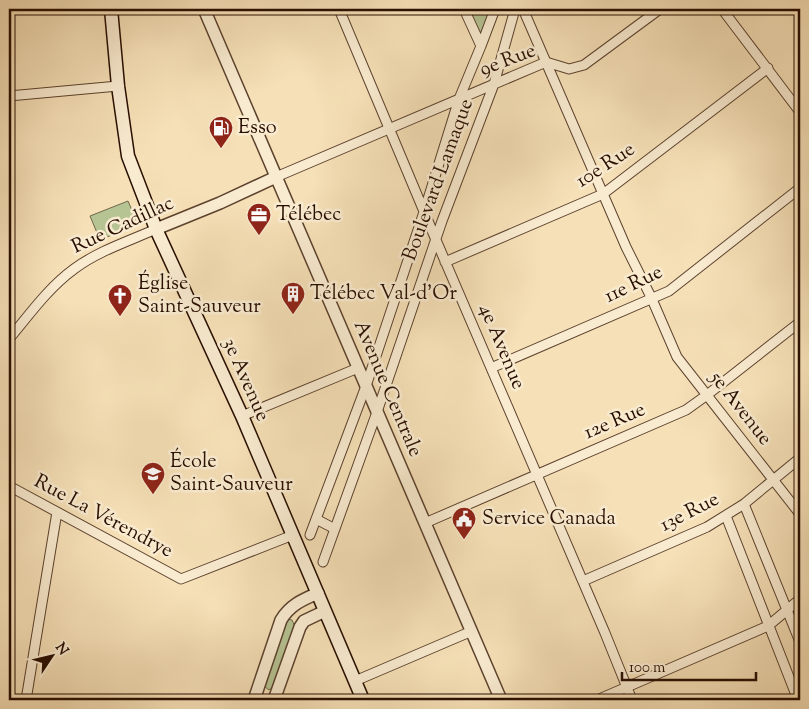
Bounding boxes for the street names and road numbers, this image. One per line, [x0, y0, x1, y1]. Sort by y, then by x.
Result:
street label: 9e Rue [476, 37, 540, 85]
street label: Boulevard Lamaque [396, 95, 482, 265]
street label: 10e Rue [571, 136, 641, 196]
street label: Rue Cadillac [67, 190, 179, 262]
street label: 11e Rue [600, 258, 668, 312]
street label: 4e Avenue [470, 300, 532, 394]
street label: Avenue Centrale [345, 316, 429, 462]
street label: 3e Avenue [214, 334, 276, 426]
street label: 5e Avenue [701, 365, 778, 452]
street label: 12e Rue [580, 396, 650, 448]
street label: Rue La Vérendrye [28, 468, 178, 566]
street label: 13e Rue [655, 486, 725, 540]

